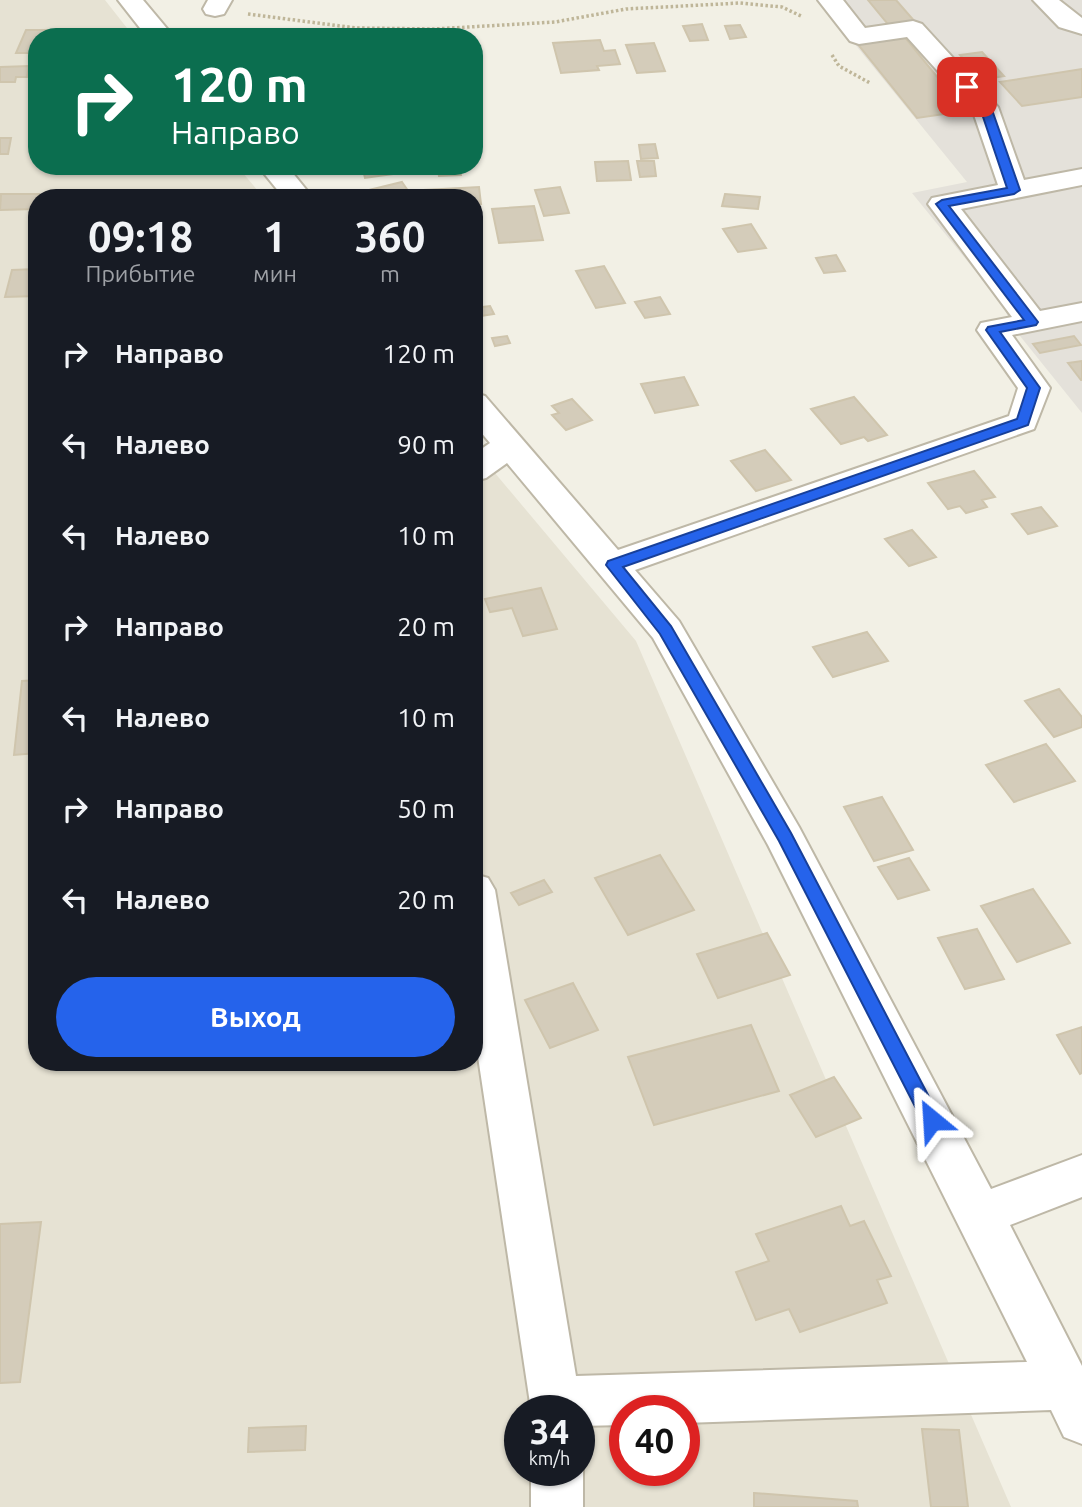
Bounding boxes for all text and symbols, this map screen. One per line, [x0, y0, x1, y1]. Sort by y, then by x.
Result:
icon: right [56, 56, 147, 147]
text: 120 m [171, 56, 308, 111]
pin [937, 57, 997, 117]
icon: arrive [948, 68, 986, 106]
text: Направо [171, 114, 300, 150]
text: 09:18 [88, 213, 193, 260]
text: 1 [263, 213, 287, 260]
text: 360 [354, 213, 425, 260]
text: Прибытие [86, 261, 196, 286]
text: мин [253, 261, 297, 286]
text: m [380, 261, 400, 286]
icon: right [56, 335, 94, 373]
text: Направо [115, 339, 224, 368]
text: 120 m [383, 339, 455, 368]
icon: left [56, 426, 94, 464]
text: Налево [115, 430, 210, 459]
text: 90 m [397, 430, 455, 459]
icon: left [56, 517, 94, 555]
text: Налево [115, 521, 210, 550]
text: 10 m [397, 521, 455, 550]
icon: right [56, 608, 94, 646]
text: Направо [115, 612, 224, 641]
text: 20 m [397, 612, 455, 641]
icon: left [56, 699, 94, 737]
text: Налево [115, 703, 210, 732]
text: 10 m [397, 703, 455, 732]
icon: right [56, 790, 94, 828]
text: Направо [115, 794, 224, 823]
text: 50 m [397, 794, 455, 823]
icon: left [56, 881, 94, 919]
text: Налево [115, 885, 210, 914]
text: 20 m [397, 885, 455, 914]
button: Выход [56, 977, 455, 1057]
position arrow [895, 1083, 969, 1157]
speed limit sign: 40 [609, 1395, 700, 1486]
text: 34 [530, 1411, 569, 1451]
text: km/h [529, 1448, 570, 1468]

